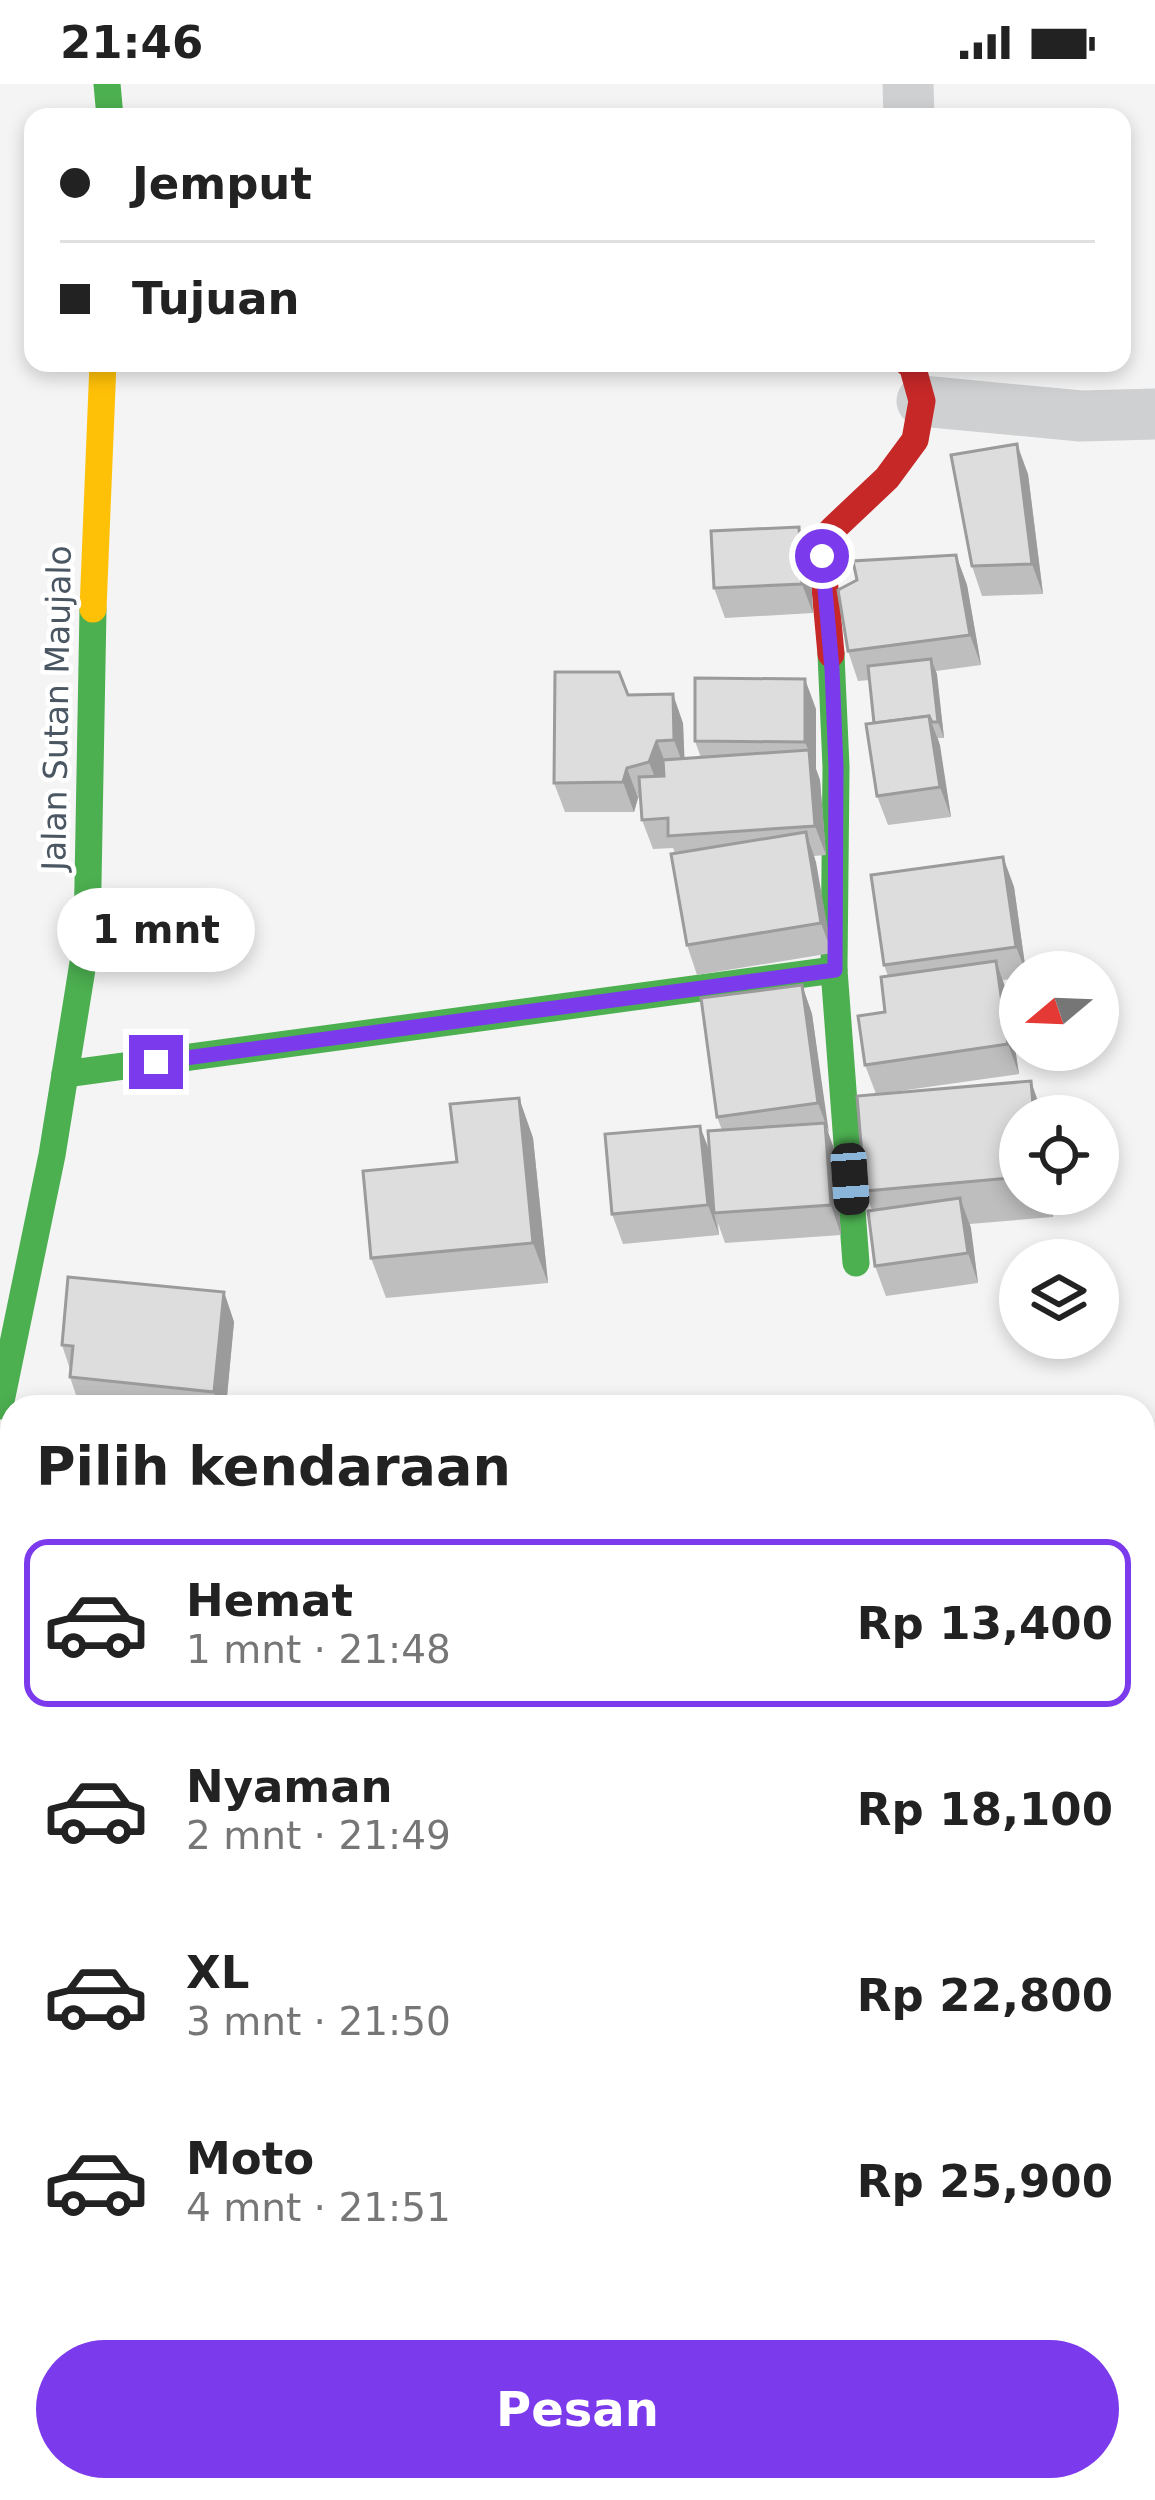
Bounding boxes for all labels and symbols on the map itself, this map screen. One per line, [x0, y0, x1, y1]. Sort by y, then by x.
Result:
route start [795, 529, 849, 583]
street label: Jalan Sutan Maujalo [34, 545, 79, 873]
callout: 1 mnt [57, 888, 255, 972]
north arrow [999, 951, 1119, 1071]
route end [129, 1035, 183, 1089]
car [830, 1142, 870, 1216]

